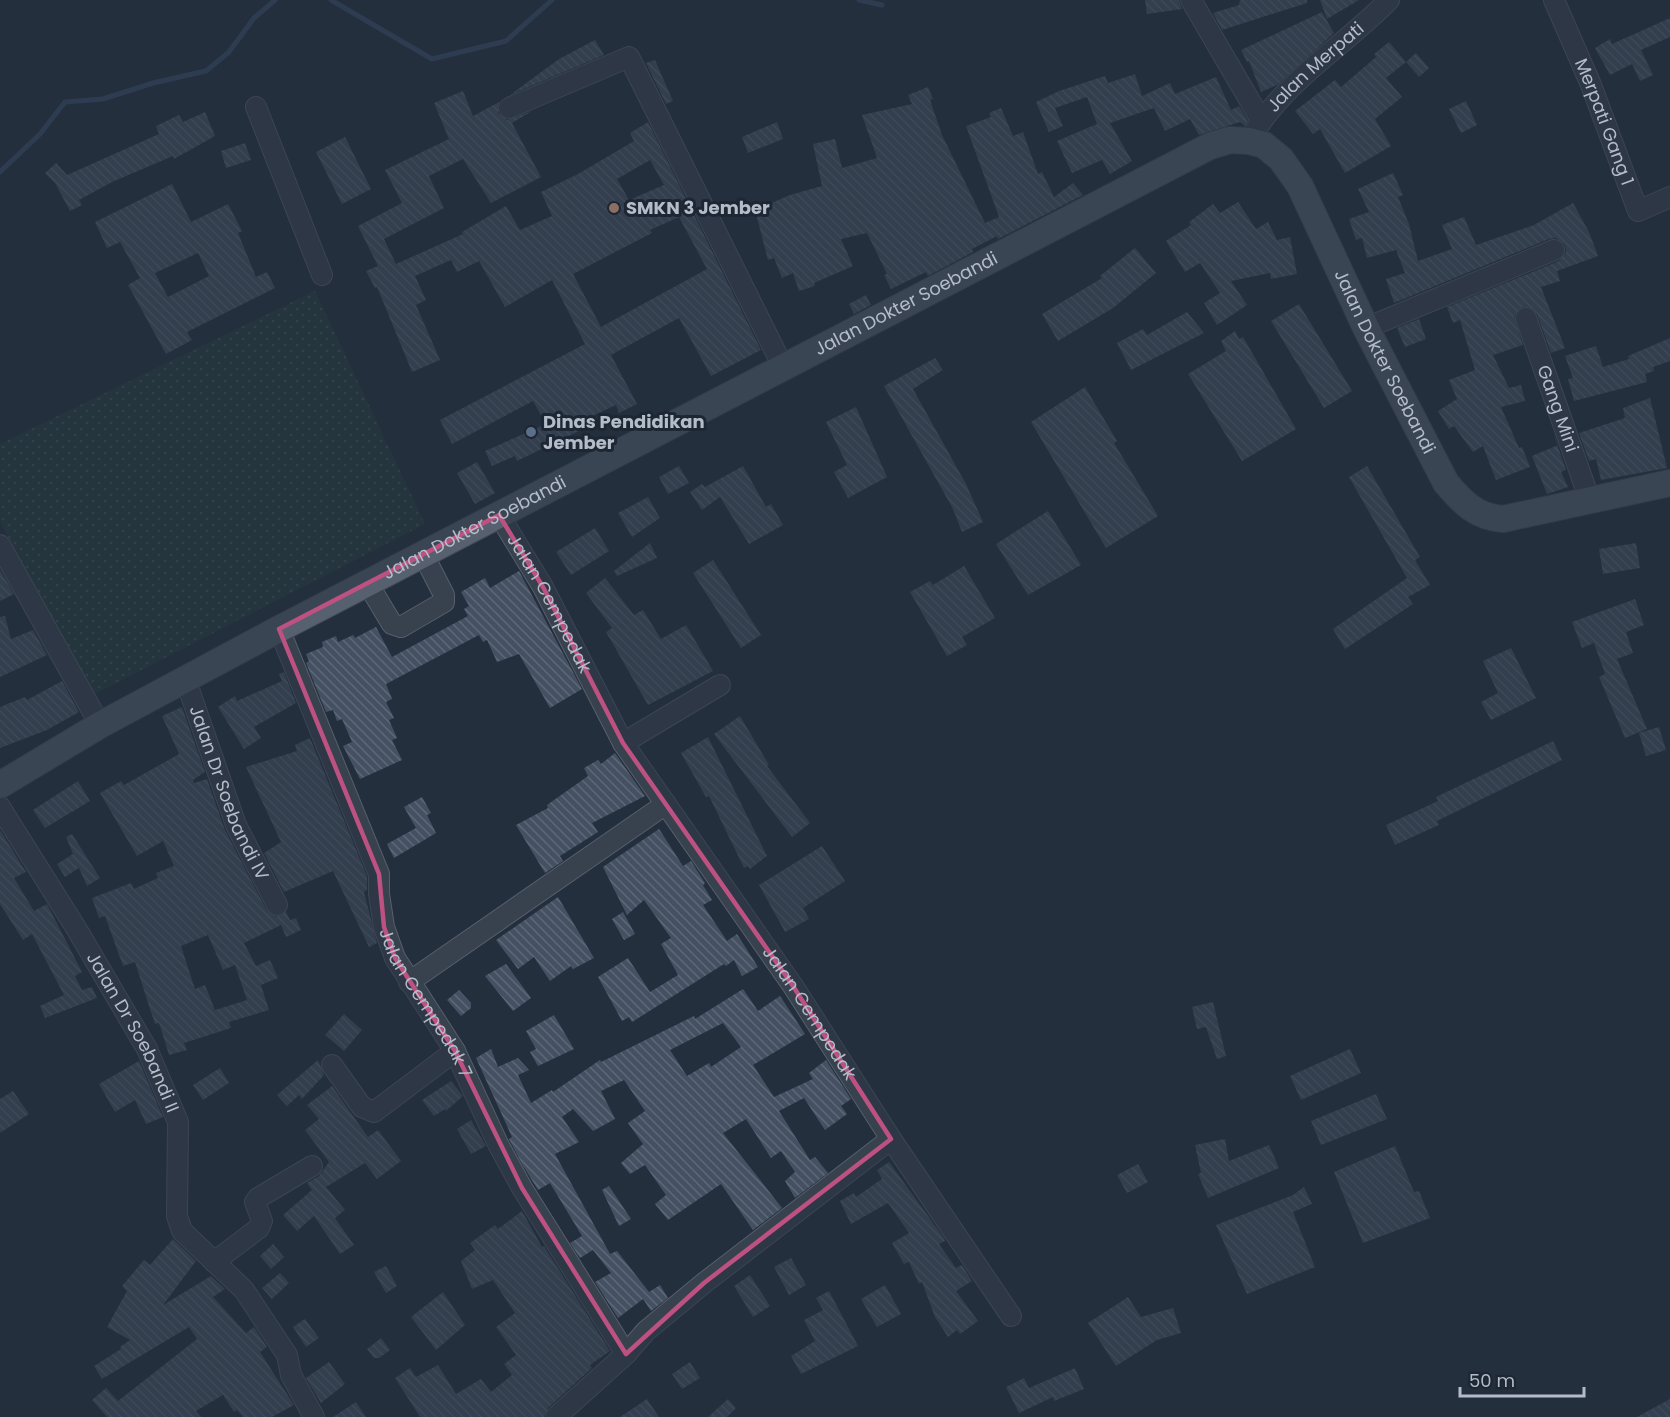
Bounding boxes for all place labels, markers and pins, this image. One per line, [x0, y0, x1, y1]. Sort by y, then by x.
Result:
place label: SMKN 3 Jember [626, 195, 770, 220]
marker: SMKN 3 Jember [607, 201, 621, 215]
place label: Dinas Pendidikan Jember [543, 409, 705, 455]
marker: Dinas Pendidikan Jember [524, 425, 538, 439]

